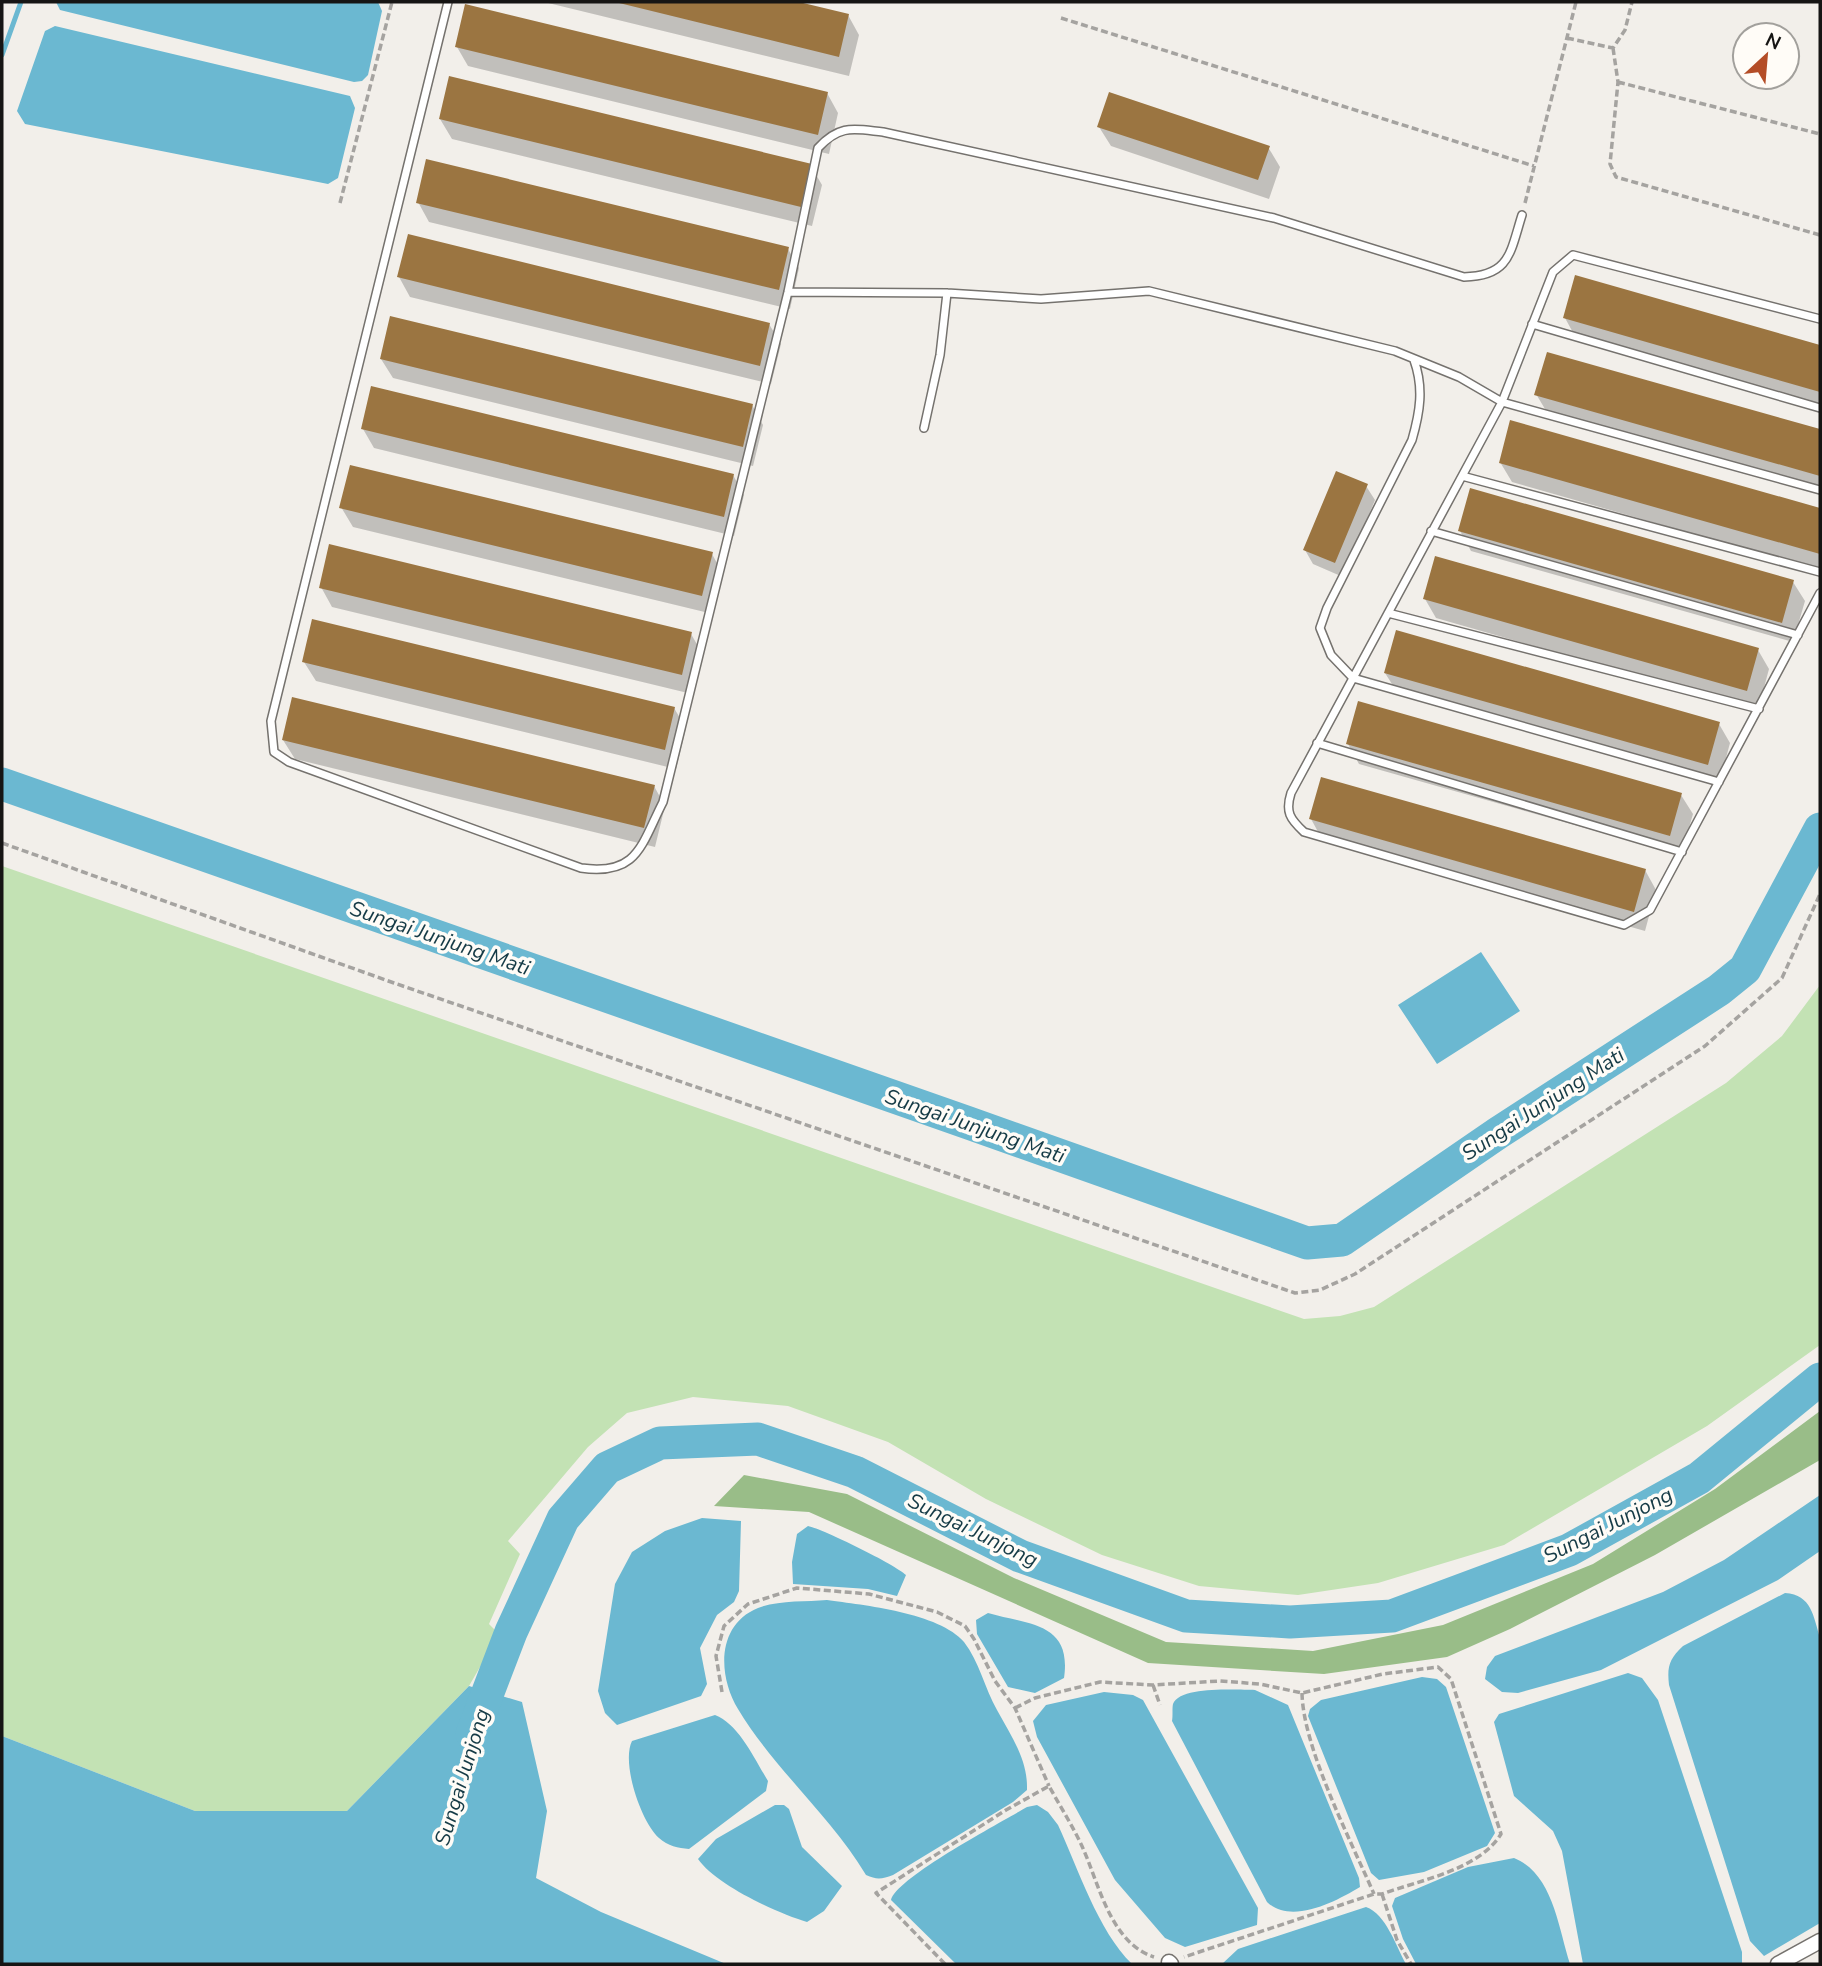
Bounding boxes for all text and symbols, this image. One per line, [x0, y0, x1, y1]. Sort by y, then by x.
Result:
north arrow [1731, 21, 1801, 91]
text: N [1761, 27, 1785, 56]
water label: Sungai Junjung Mati [346, 894, 535, 982]
water label: Sungai Junjung Mati [1456, 1040, 1631, 1167]
water label: Sungai Junjung Mati [881, 1082, 1070, 1170]
water label: Sungai Junjong [1539, 1480, 1677, 1570]
water label: Sungai Junjong [903, 1486, 1043, 1574]
water label: Sungai Junjong [428, 1705, 496, 1849]

